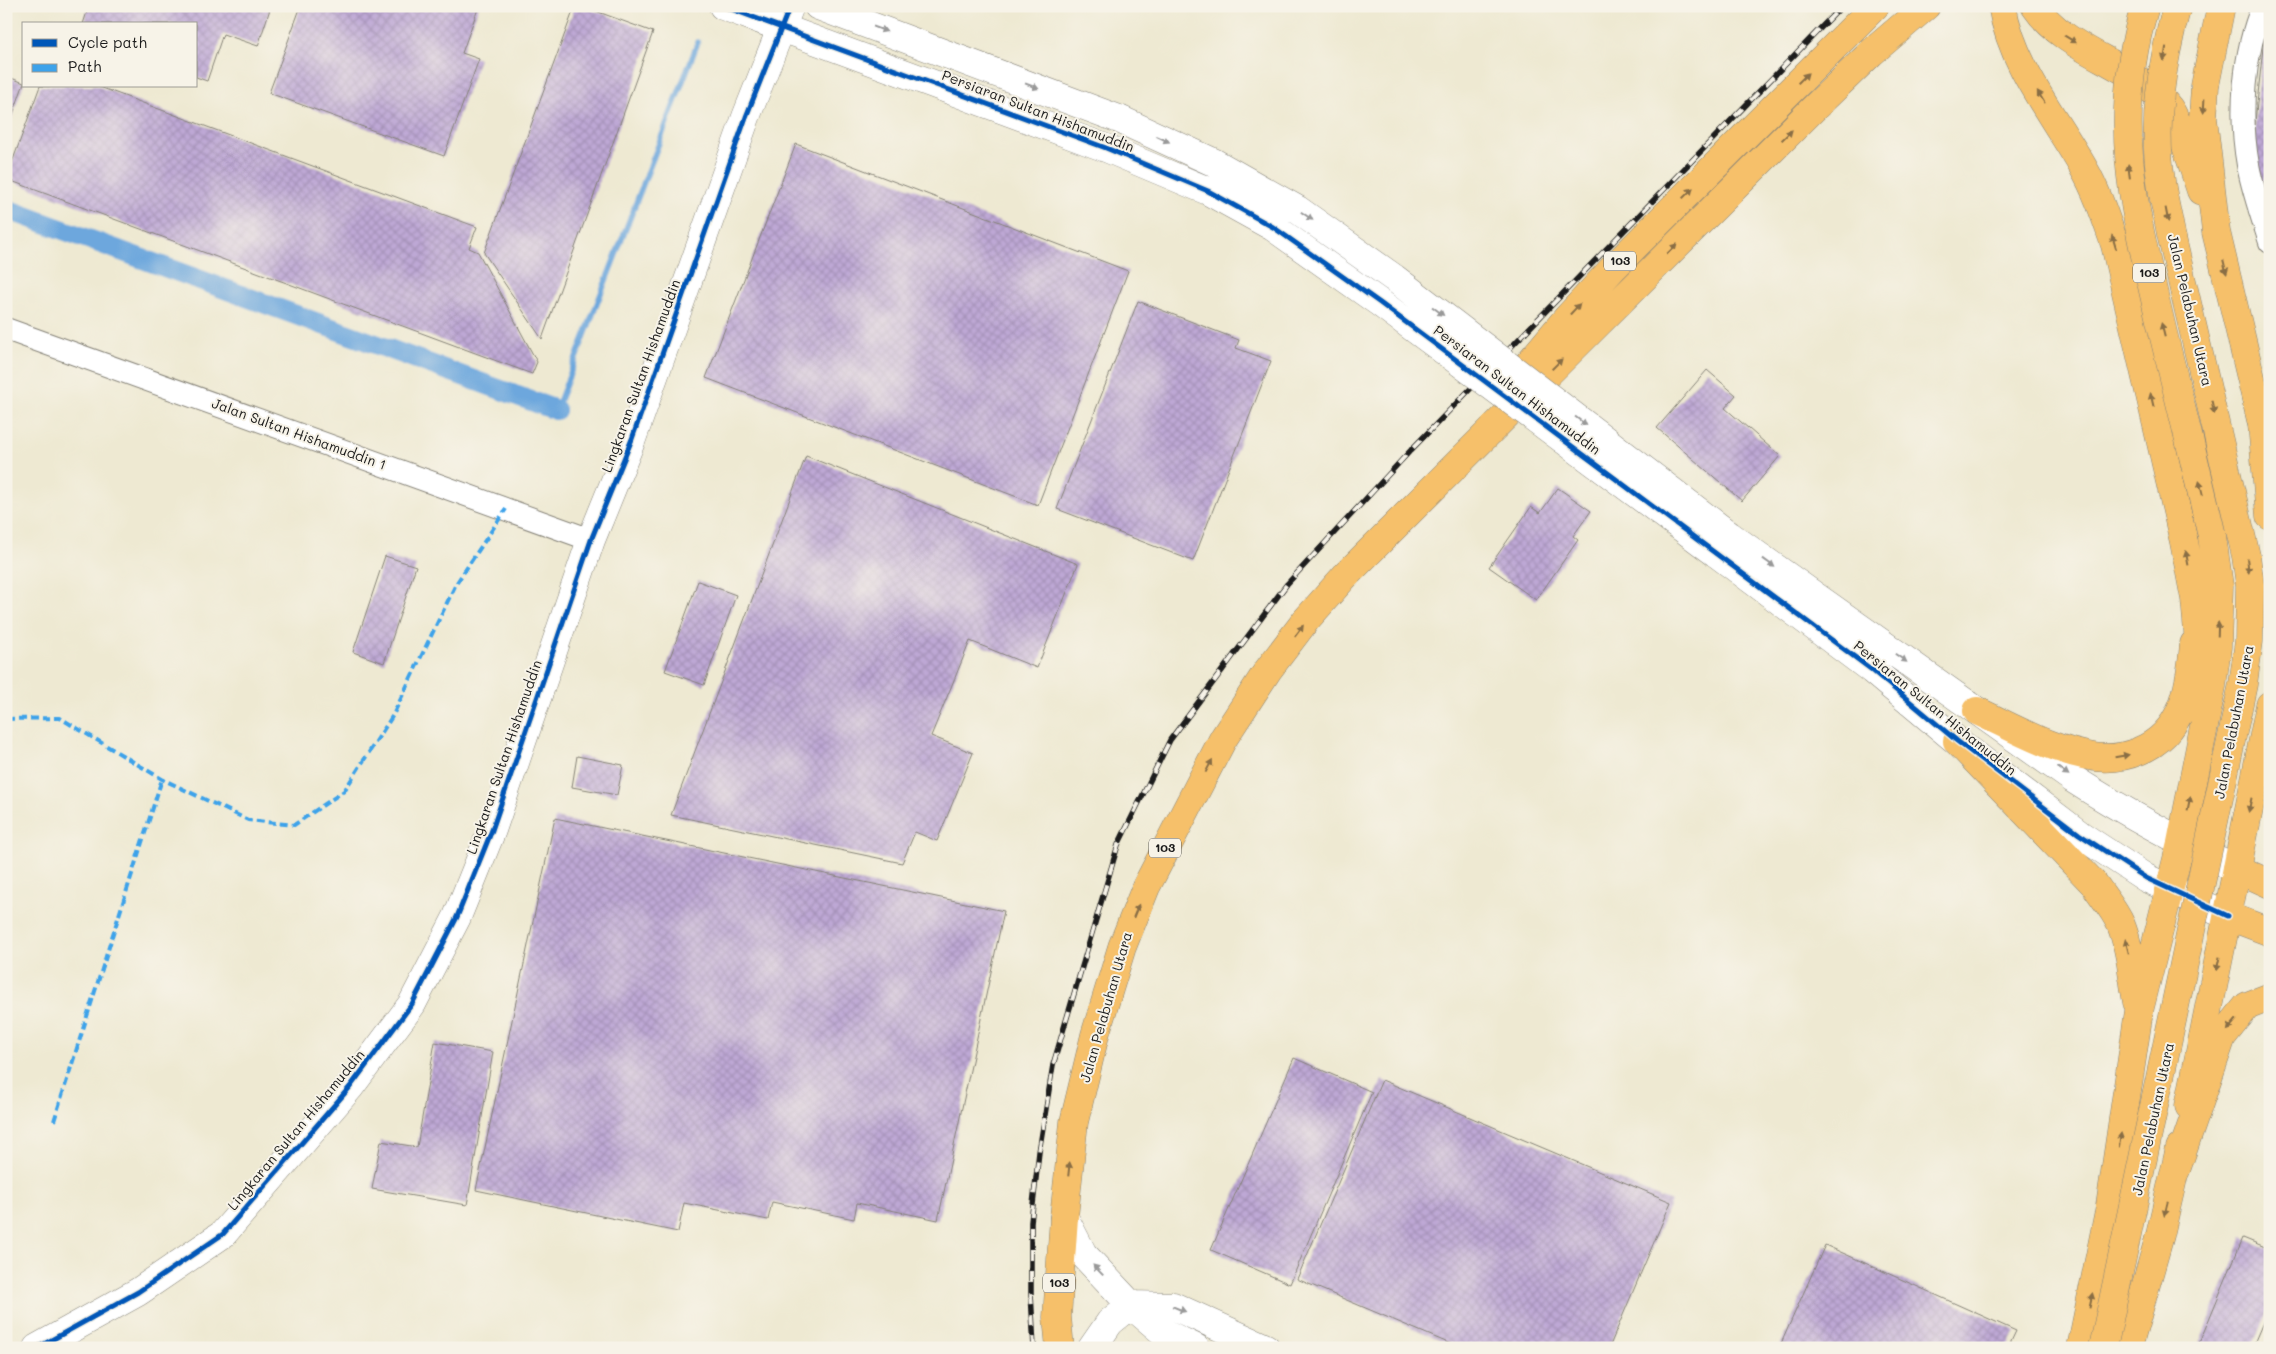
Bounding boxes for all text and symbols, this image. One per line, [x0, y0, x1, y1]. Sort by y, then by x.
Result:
legend [22, 22, 198, 88]
one-way arrow [873, 26, 887, 34]
text: Cycle path [68, 32, 147, 52]
one-way arrow [2064, 35, 2077, 44]
one-way arrow [2161, 46, 2169, 62]
text: Path [68, 56, 102, 76]
street label: Persiaran Sultan Hishamuddin [939, 65, 1137, 156]
one-way arrow [1797, 72, 1809, 84]
one-way arrow [1025, 82, 1040, 90]
one-way arrow [2037, 91, 2046, 104]
one-way arrow [2199, 99, 2207, 115]
one-way arrow [1781, 129, 1793, 141]
one-way arrow [1156, 136, 1170, 144]
one-way arrow [2125, 163, 2133, 179]
one-way arrow [1682, 187, 1694, 199]
one-way arrow [2164, 207, 2172, 223]
one-way arrow [1300, 211, 1313, 221]
street label: Jalan Pelabuhan Utara [2164, 232, 2217, 388]
one-way arrow [2109, 234, 2117, 249]
one-way arrow [1665, 243, 1677, 255]
road number: 103 [1604, 252, 1636, 270]
one-way arrow [2221, 260, 2229, 275]
road number: 103 [2133, 264, 2165, 282]
street label: Lingkaran Sultan Hishamuddin [597, 277, 684, 475]
one-way arrow [1569, 304, 1581, 316]
one-way arrow [1431, 306, 1444, 317]
street label: Persiaran Sultan Hishamuddin [1430, 320, 1605, 459]
one-way arrow [2159, 323, 2167, 338]
one-way arrow [1550, 358, 1562, 370]
one-way arrow [2148, 392, 2156, 407]
street label: Jalan Sultan Hishamuddin 1 [209, 393, 389, 474]
one-way arrow [2209, 399, 2217, 415]
one-way arrow [1574, 416, 1588, 426]
one-way arrow [2197, 481, 2205, 496]
one-way arrow [2183, 551, 2191, 566]
one-way arrow [1762, 558, 1776, 568]
one-way arrow [2244, 558, 2252, 574]
one-way arrow [2214, 621, 2222, 637]
one-way arrow [1293, 625, 1304, 638]
street label: Persiaran Sultan Hishamuddin [1850, 636, 2021, 779]
street label: Jalan Pelabuhan Utara [2209, 644, 2258, 800]
one-way arrow [1894, 653, 1908, 663]
street label: Lingkaran Sultan Hishamuddin [461, 657, 546, 856]
one-way arrow [2114, 751, 2130, 759]
one-way arrow [1204, 759, 1213, 772]
one-way arrow [2056, 766, 2069, 776]
one-way arrow [2185, 795, 2193, 811]
one-way arrow [2246, 797, 2254, 813]
road number: 103 [1149, 838, 1181, 858]
one-way arrow [1133, 904, 1141, 918]
street label: Jalan Pelabuhan Utara [1075, 929, 1136, 1084]
one-way arrow [2123, 938, 2131, 953]
one-way arrow [2214, 957, 2222, 972]
one-way arrow [2226, 1018, 2237, 1031]
street label: Jalan Pelabuhan Utara [2127, 1041, 2178, 1197]
street label: Lingkaran Sultan Hishamuddin [223, 1045, 369, 1214]
one-way arrow [2116, 1132, 2124, 1148]
one-way arrow [1065, 1161, 1073, 1177]
one-way arrow [2162, 1201, 2170, 1216]
one-way arrow [1092, 1264, 1104, 1276]
road number: 103 [1043, 1274, 1075, 1292]
one-way arrow [2087, 1292, 2095, 1308]
one-way arrow [1172, 1306, 1186, 1314]

